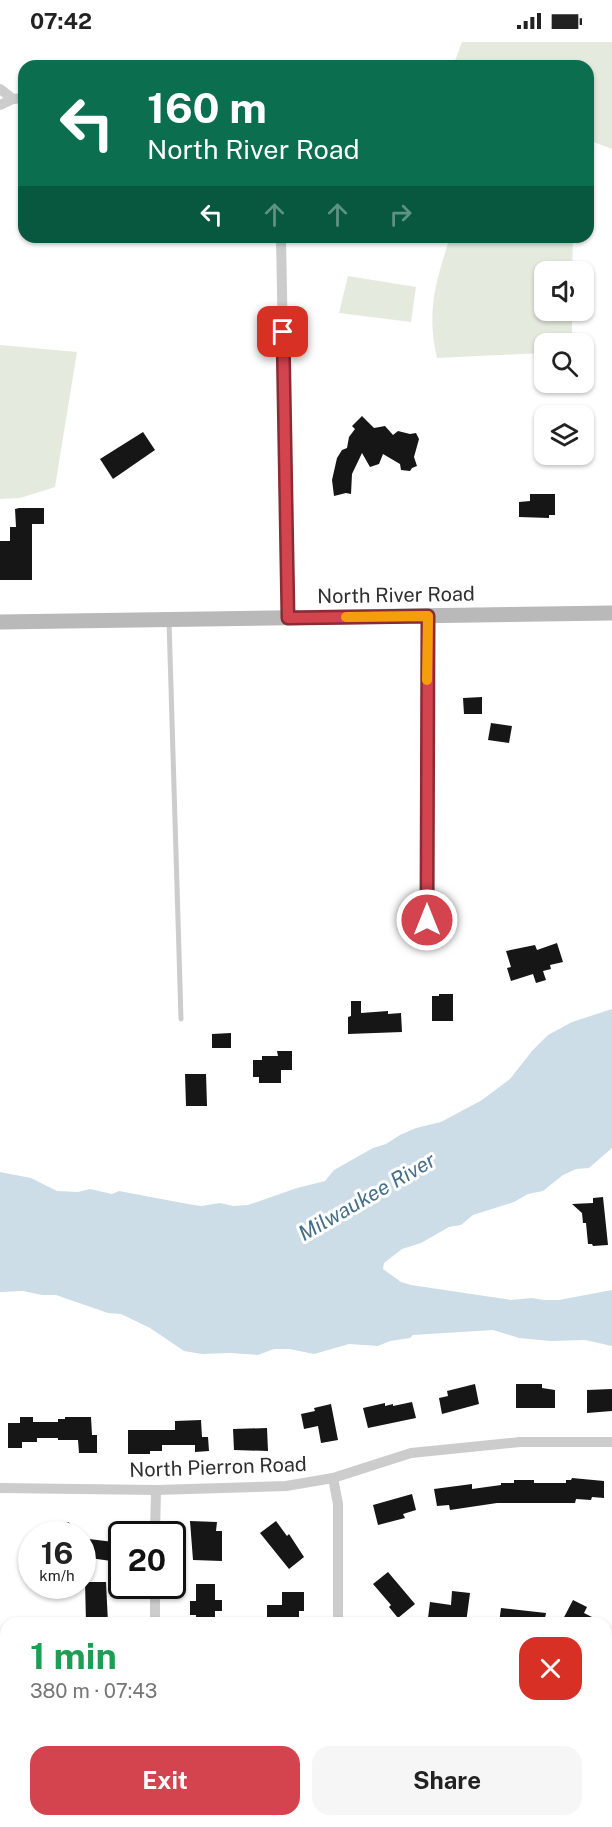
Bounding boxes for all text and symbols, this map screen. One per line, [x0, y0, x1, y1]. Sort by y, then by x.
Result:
text: 07:42 [30, 8, 92, 34]
text: 160 m [147, 83, 267, 132]
icon: left [48, 84, 126, 162]
text: North River Road [147, 133, 360, 165]
icon: left [195, 198, 228, 231]
icon: ahead [258, 198, 291, 231]
icon: ahead [321, 198, 354, 231]
icon: right [384, 198, 417, 231]
map controls [534, 261, 594, 465]
button: sound [534, 261, 594, 321]
pin [257, 306, 308, 357]
icon: arrive [266, 315, 299, 348]
button: search [534, 333, 594, 393]
button: layers [534, 405, 594, 465]
street label: North River Road [317, 582, 475, 608]
position arrow [395, 888, 459, 952]
water label: Milwaukee River [294, 1147, 441, 1246]
street label: North Pierron Road [129, 1452, 307, 1482]
speed limit sign: 20 [108, 1521, 186, 1599]
text: 16 [41, 1535, 73, 1571]
text: km/h [39, 1567, 75, 1584]
text: 1 min [30, 1635, 117, 1677]
button: close [519, 1637, 582, 1700]
text: 380 m · 07:43 [30, 1679, 157, 1703]
button: Exit [30, 1746, 300, 1815]
button: Share [312, 1746, 582, 1815]

